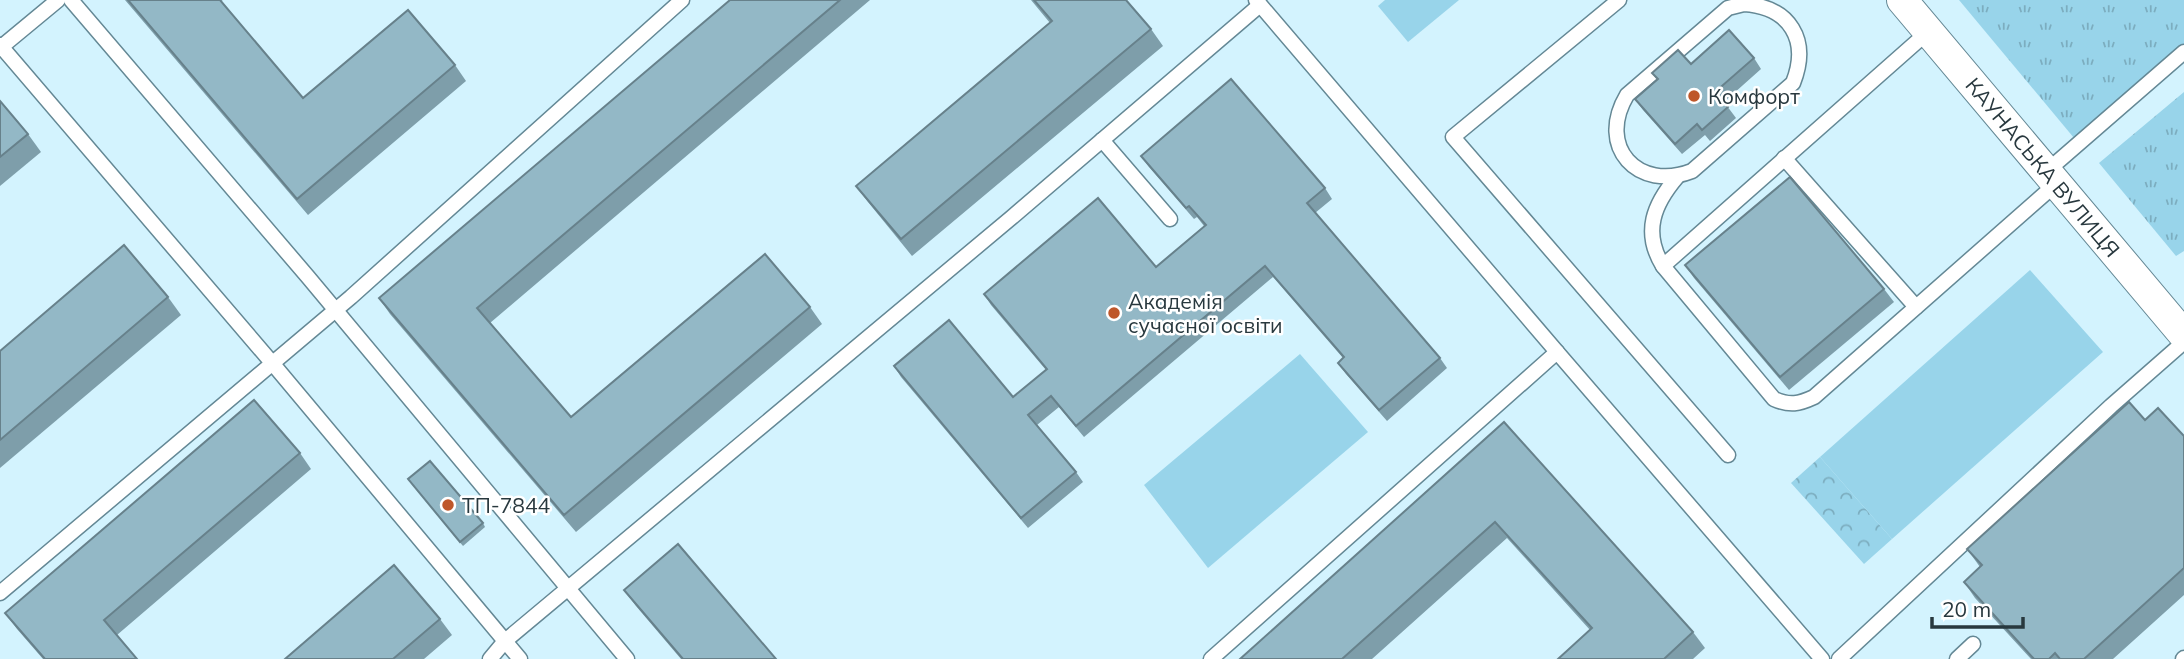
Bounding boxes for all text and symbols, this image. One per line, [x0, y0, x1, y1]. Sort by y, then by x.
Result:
street label: КАУНАСЬКА ВУЛИЦЯ [1960, 72, 2126, 262]
place label: Комфорт [1708, 83, 1800, 109]
marker: Комфорт [1686, 88, 1702, 104]
place label: Академія сучасної освіти [1128, 288, 1282, 338]
marker: Академія сучасної освіти [1106, 305, 1122, 321]
place label: ТП-7844 [462, 492, 551, 518]
marker: ТП-7844 [440, 497, 456, 513]
scale bar [1932, 586, 2023, 630]
text: 20 m [1942, 596, 1991, 622]

